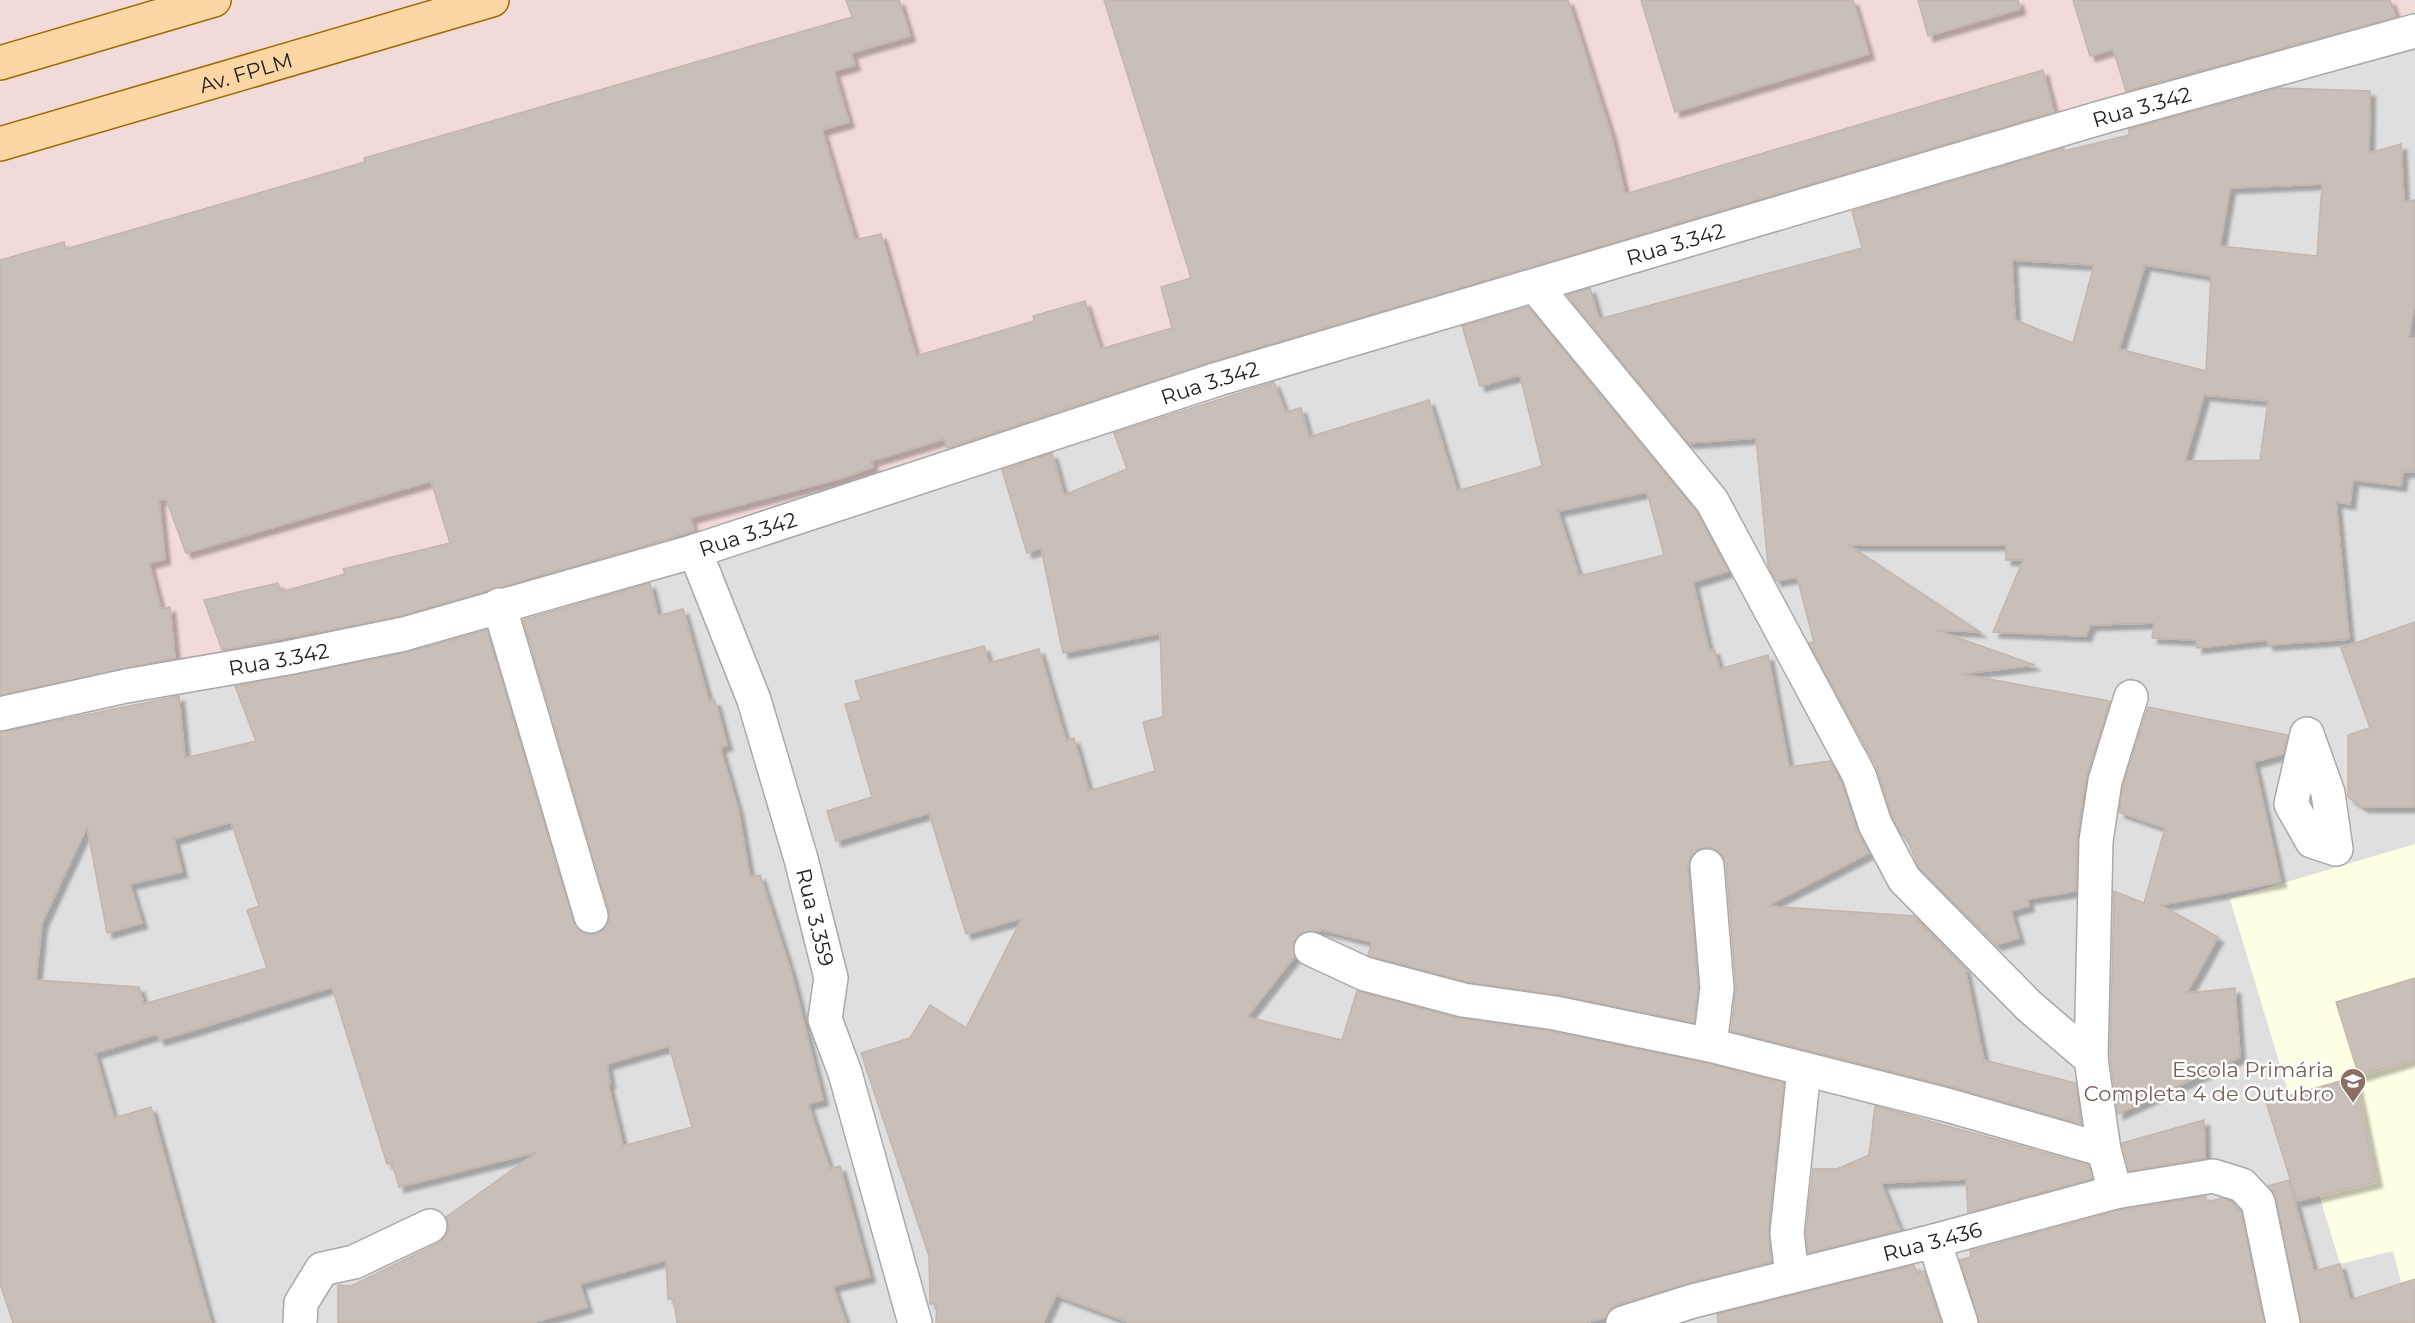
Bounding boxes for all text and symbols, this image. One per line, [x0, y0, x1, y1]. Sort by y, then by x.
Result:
street label: Av. FPLM [196, 47, 295, 98]
street label: Rua 3.342 [2089, 81, 2194, 132]
street label: Rua 3.342 [1623, 217, 1728, 270]
street label: Rua 3.342 [1157, 355, 1262, 410]
street label: Rua 3.342 [696, 506, 800, 561]
street label: Rua 3.342 [227, 637, 331, 680]
street label: Rua 3.359 [791, 866, 840, 969]
place label: Escola Primária Completa 4 de Outubro [2084, 1057, 2334, 1106]
school or university icon: Escola Primária Completa 4 de Outubro [2338, 1066, 2368, 1104]
street label: Rua 3.436 [1880, 1216, 1985, 1266]

